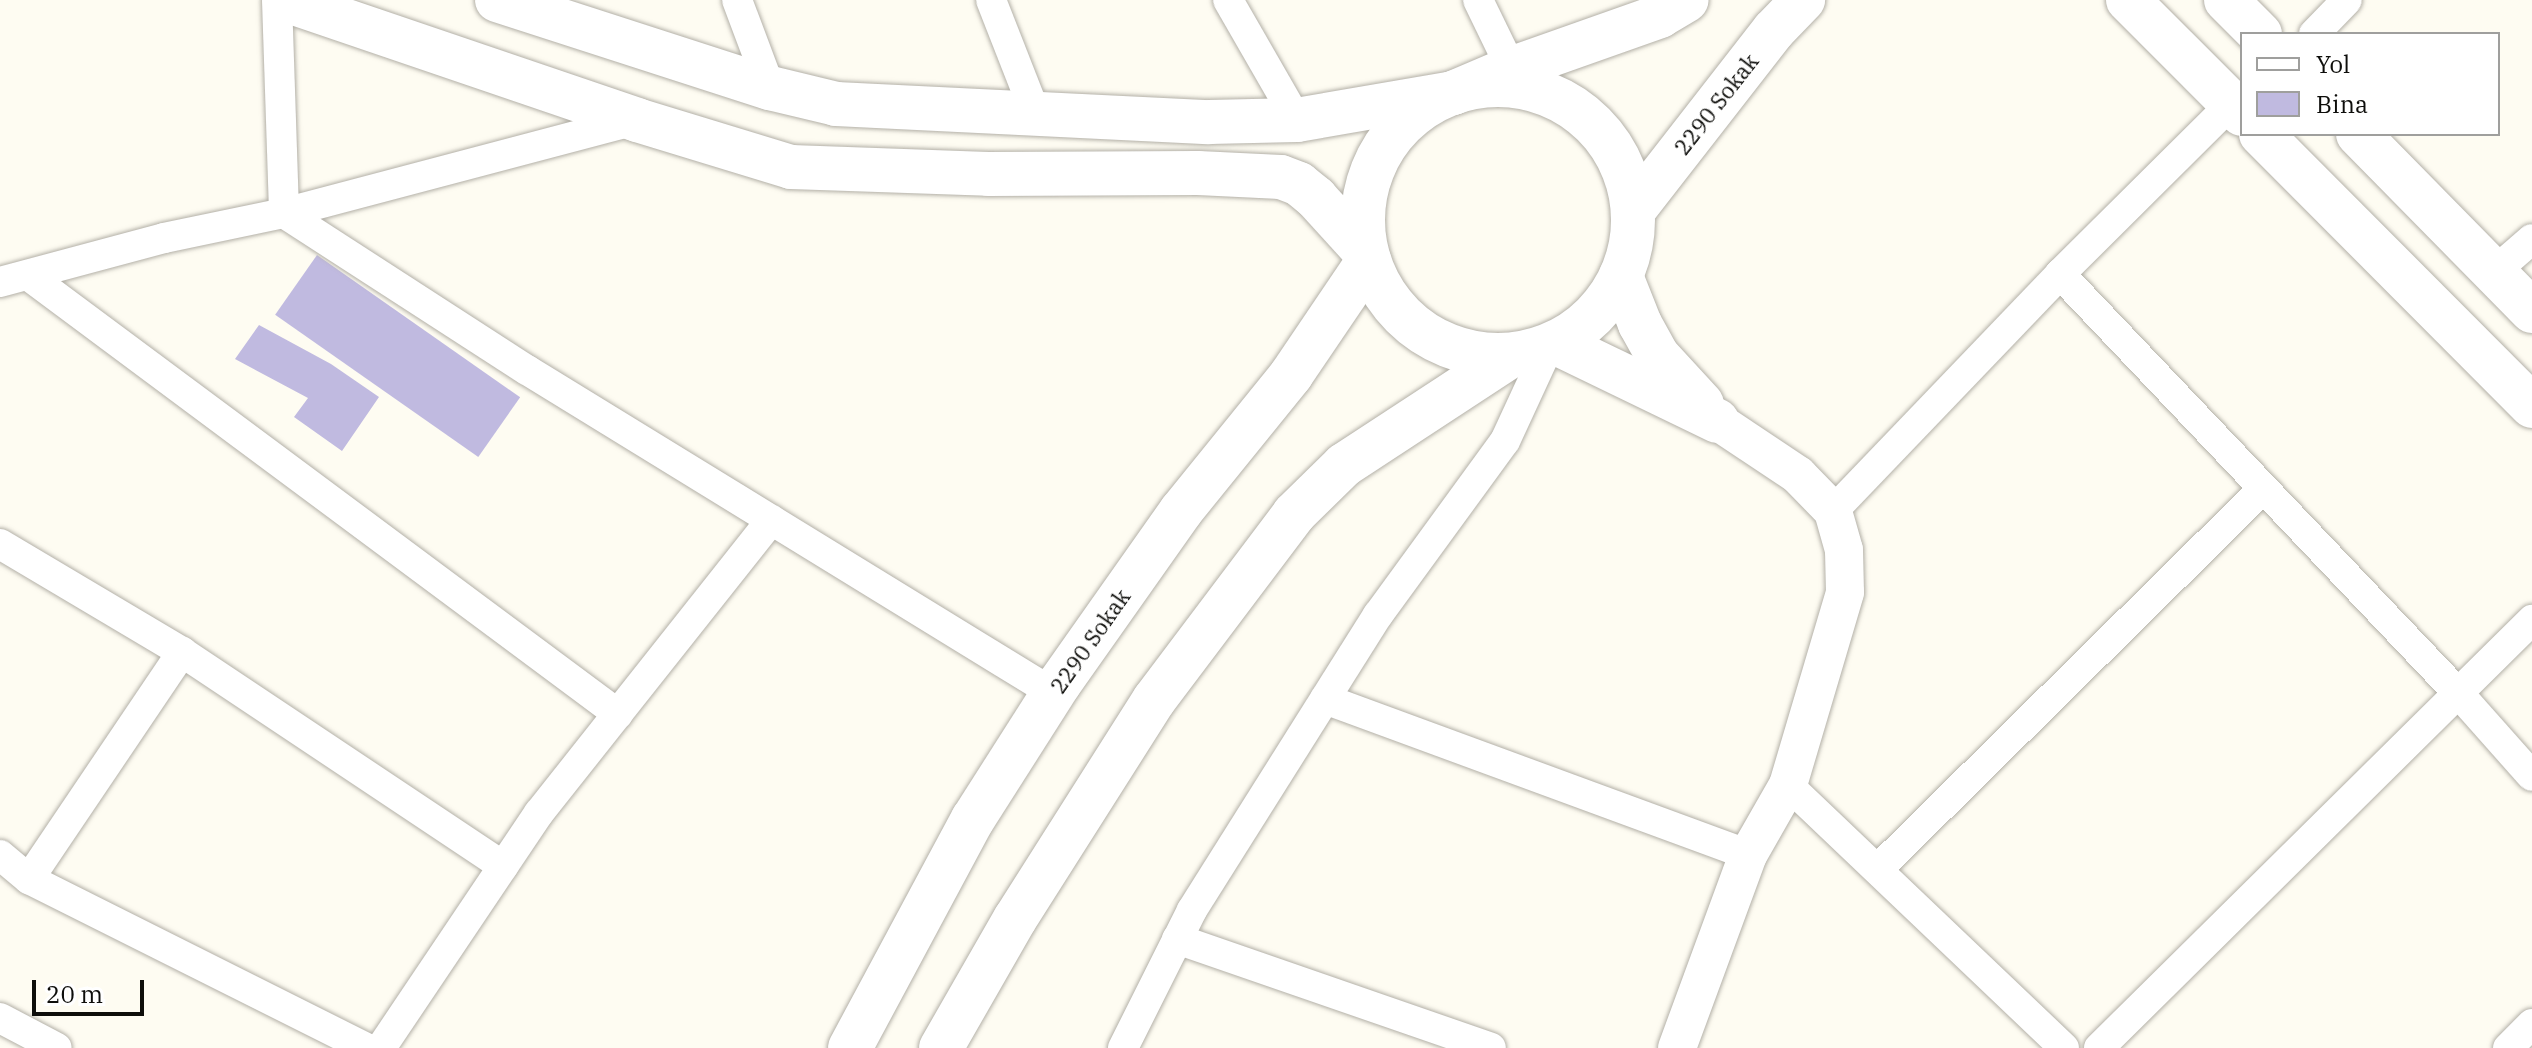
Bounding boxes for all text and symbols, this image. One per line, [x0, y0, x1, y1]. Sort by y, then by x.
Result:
legend [2240, 32, 2500, 136]
street label: 2290 Sokak [1668, 48, 1764, 160]
text: Yol [2316, 48, 2350, 80]
text: Bina [2316, 88, 2368, 120]
street label: 2290 Sokak [1044, 584, 1136, 698]
scale bar [36, 964, 148, 1014]
text: 20 m [46, 978, 103, 1010]

